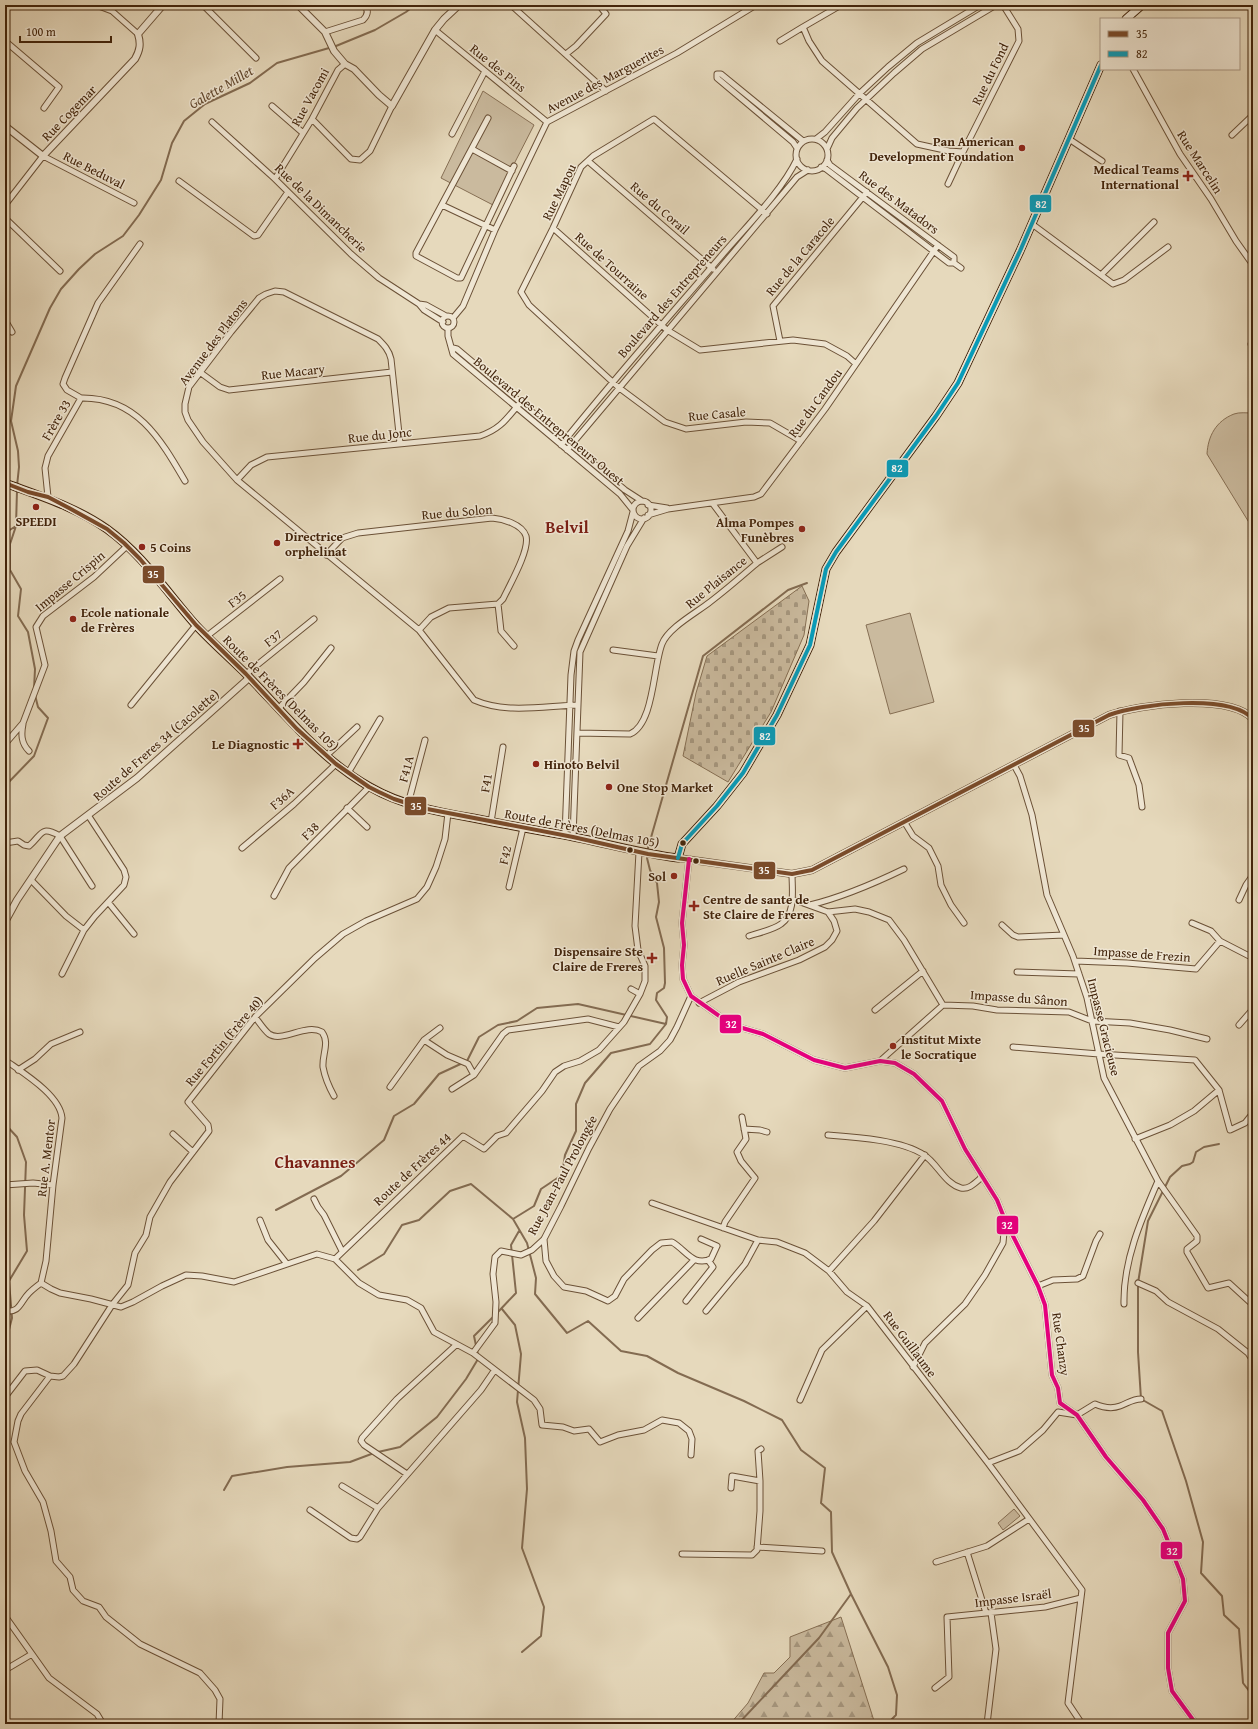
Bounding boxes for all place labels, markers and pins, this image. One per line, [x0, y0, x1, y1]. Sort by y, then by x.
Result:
place label: Pan American Development Foundation [869, 132, 1014, 166]
marker: Pan American Development Foundation [1017, 143, 1027, 153]
place label: Medical Teams International [1093, 160, 1179, 194]
marker: Medical Teams International [1182, 170, 1194, 182]
marker: SPEEDI [31, 502, 41, 512]
place label: SPEEDI [15, 512, 57, 531]
place label: Alma Pompes Funèbres [716, 513, 794, 547]
marker: Alma Pompes Funèbres [797, 524, 807, 534]
place label: Directrice orphelinat [285, 527, 347, 561]
place label: 5 Coins [150, 538, 192, 557]
marker: Directrice orphelinat [272, 538, 282, 548]
marker: 5 Coins [137, 542, 147, 552]
place label: Ecole nationale de Frères [81, 603, 169, 637]
marker: Ecole nationale de Frères [68, 614, 78, 624]
place label: Le Diagnostic [212, 735, 289, 754]
marker: Le Diagnostic [292, 738, 304, 750]
place label: Hinoto Belvil [544, 755, 620, 774]
marker: Hinoto Belvil [531, 759, 541, 769]
place label: One Stop Market [617, 778, 713, 797]
marker: One Stop Market [604, 782, 614, 792]
unlabelled marker [678, 838, 688, 848]
unlabelled marker [625, 845, 635, 855]
unlabelled marker [691, 856, 701, 866]
place label: Sol [648, 867, 666, 886]
marker: Sol [669, 871, 679, 881]
place label: Centre de sante de Ste Claire de Freres [703, 890, 815, 924]
marker: Centre de sante de Ste Claire de Freres [688, 900, 700, 912]
place label: Dispensaire Ste Claire de Freres [553, 942, 643, 976]
marker: Dispensaire Ste Claire de Freres [646, 952, 658, 964]
place label: Institut Mixte le Socratique [901, 1030, 981, 1064]
marker: Institut Mixte le Socratique [888, 1041, 898, 1051]

